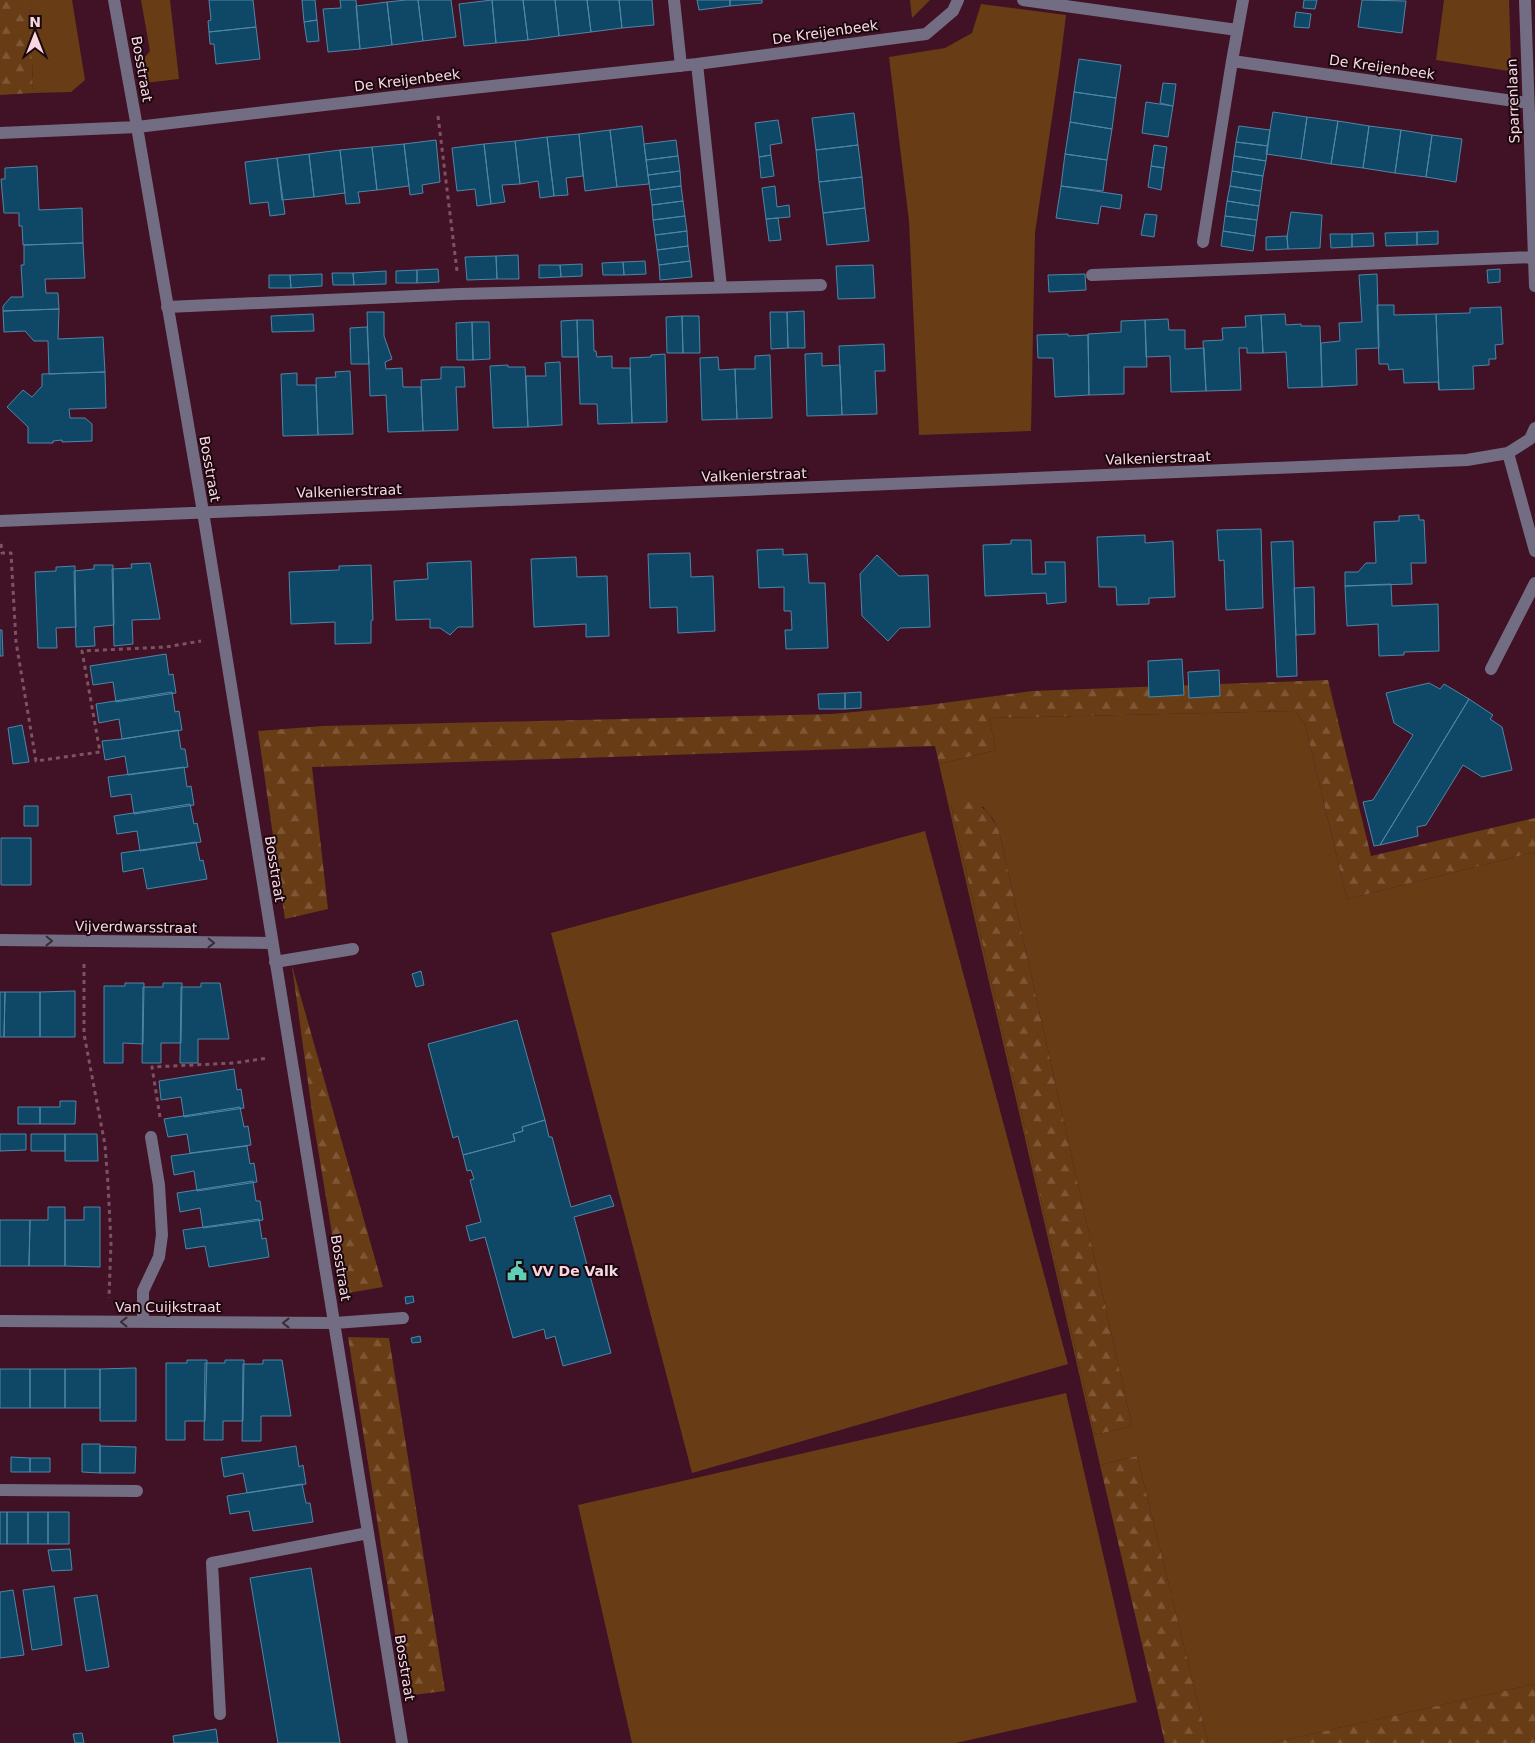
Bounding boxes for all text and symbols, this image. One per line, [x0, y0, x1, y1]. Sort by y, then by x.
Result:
north arrow [10, 10, 60, 60]
text: N [29, 14, 41, 30]
street label: De Kreijenbeek [771, 17, 880, 47]
street label: Bosstraat [128, 35, 156, 104]
street label: De Kreijenbeek [1328, 52, 1437, 82]
street label: Sparrenlaan [1504, 58, 1522, 144]
street label: De Kreijenbeek [353, 65, 462, 94]
street label: Bosstraat [196, 435, 224, 504]
street label: Valkenierstraat [1105, 448, 1212, 468]
street label: Valkenierstraat [701, 465, 808, 485]
street label: Valkenierstraat [296, 481, 403, 501]
street label: Bosstraat [262, 835, 288, 904]
street label: Vijverdwarsstraat [75, 918, 198, 936]
one-way arrow [45, 935, 53, 946]
one-way arrow [208, 938, 215, 948]
street label: Bosstraat [328, 1234, 354, 1303]
public building icon: VV De Valk [506, 1260, 528, 1282]
place label: VV De Valk [532, 1263, 619, 1279]
street label: Van Cuijkstraat [115, 1299, 222, 1315]
one-way arrow [119, 1317, 127, 1327]
one-way arrow [282, 1318, 290, 1328]
street label: Bosstraat [392, 1634, 418, 1703]

